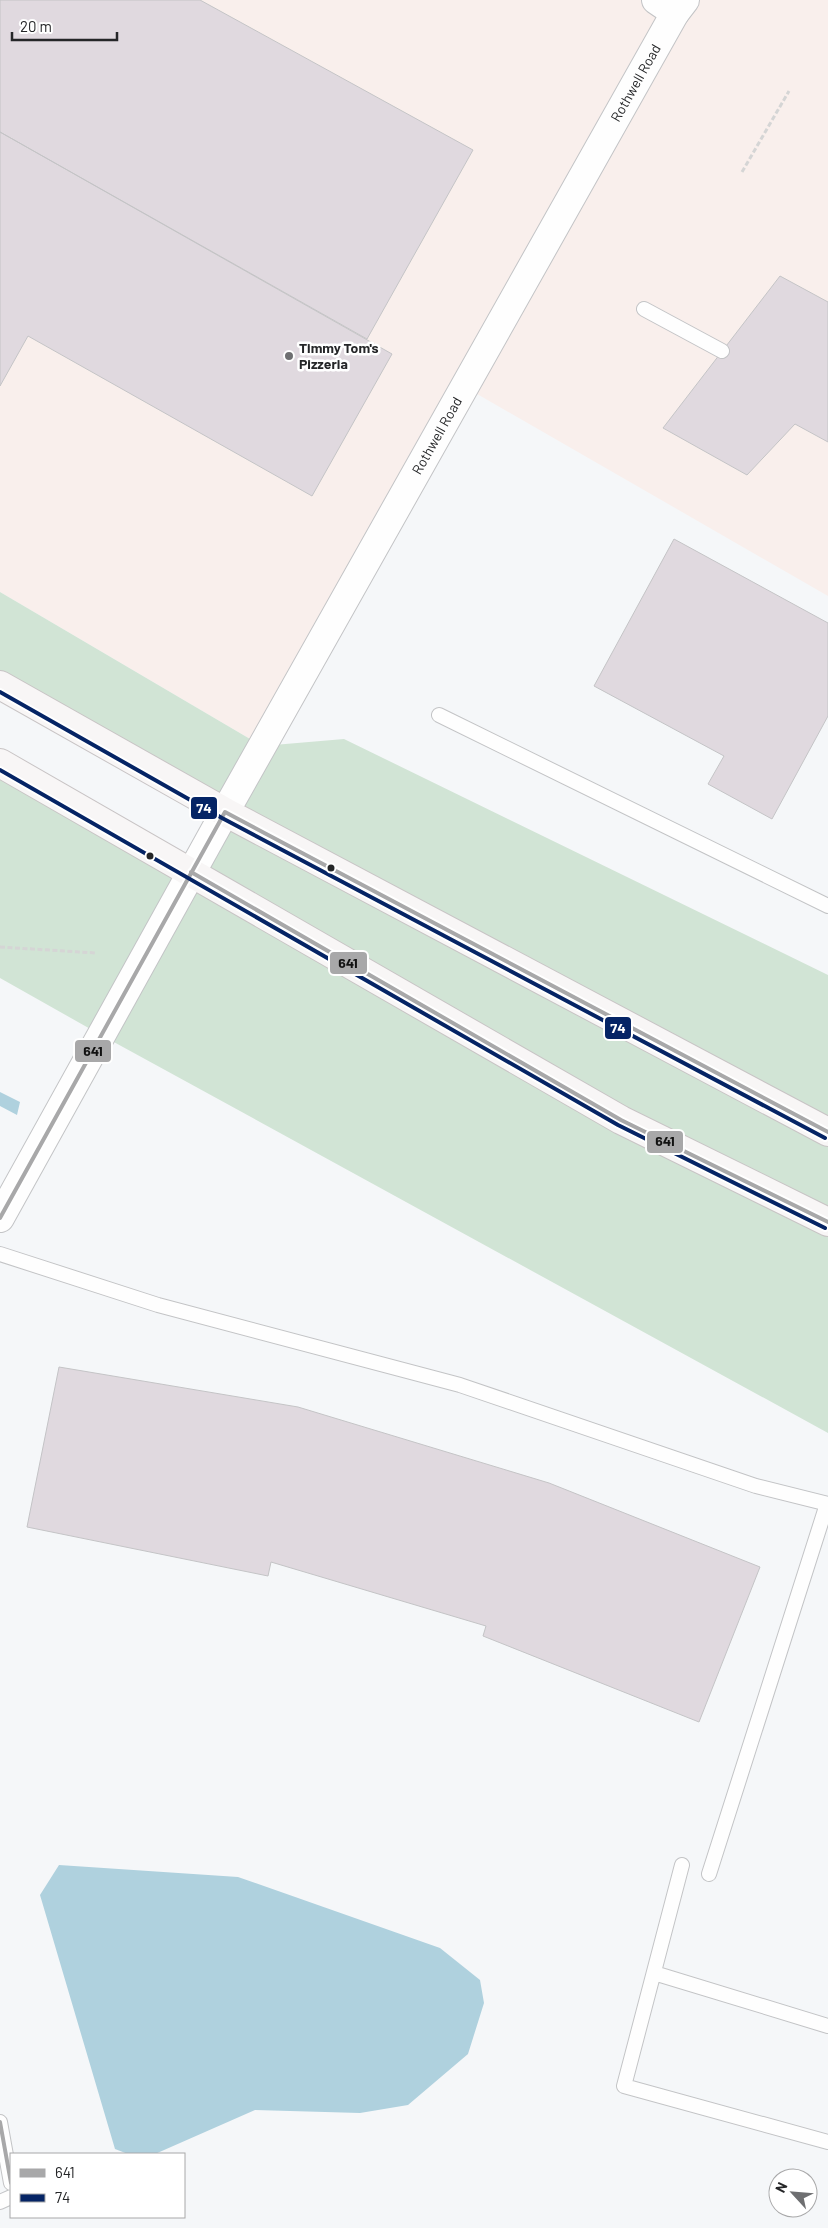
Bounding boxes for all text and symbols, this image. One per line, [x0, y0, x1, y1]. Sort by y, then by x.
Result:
scale bar [12, 10, 118, 42]
text: 20 m [20, 17, 52, 35]
street label: Rothwell Road [607, 41, 664, 124]
place label: Timmy Tom's Pizzeria [299, 339, 379, 372]
marker: Timmy Tom's Pizzeria [283, 350, 295, 362]
street label: Rothwell Road [408, 394, 465, 477]
line badge: 74 [190, 796, 218, 820]
text: 74 [196, 799, 212, 816]
unlabelled marker [145, 851, 155, 861]
unlabelled marker [326, 863, 336, 873]
line badge: 641 [329, 951, 368, 975]
text: 641 [338, 954, 358, 971]
line badge: 74 [604, 1016, 632, 1040]
text: 74 [610, 1019, 626, 1036]
line badge: 641 [74, 1039, 112, 1063]
text: 641 [83, 1042, 103, 1059]
line badge: 641 [646, 1130, 684, 1154]
text: 641 [655, 1132, 675, 1149]
legend [10, 2153, 185, 2218]
text: 641 [55, 2163, 75, 2181]
north arrow [768, 2168, 818, 2218]
text: N [771, 2179, 791, 2195]
text: 74 [55, 2188, 70, 2206]

